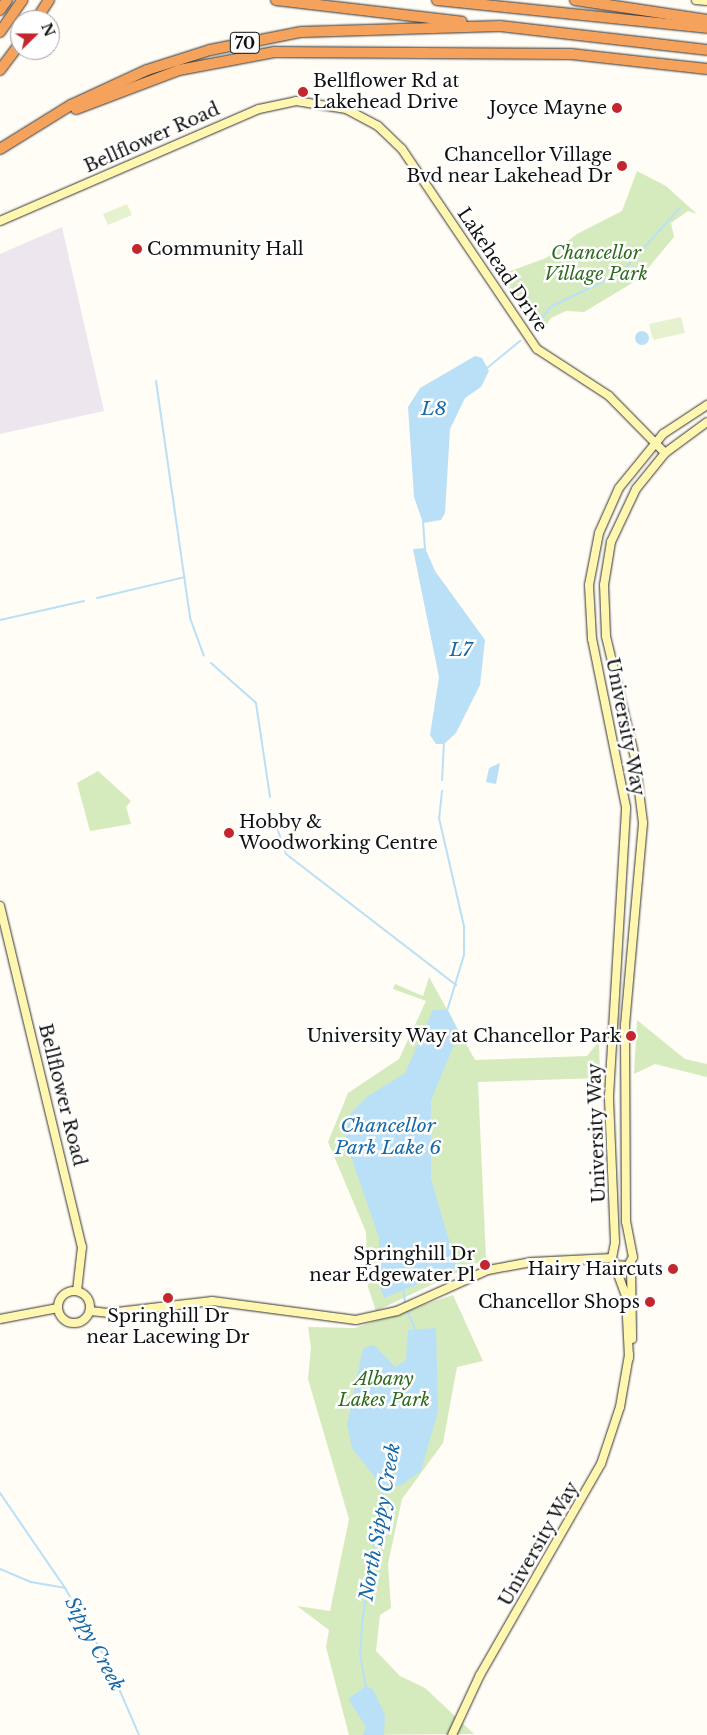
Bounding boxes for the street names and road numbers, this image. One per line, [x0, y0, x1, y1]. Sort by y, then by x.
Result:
road number: 70 [229, 29, 261, 56]
street label: Bellflower Road [81, 98, 223, 178]
street label: Lakehead Drive [452, 204, 552, 336]
street label: University Way [601, 656, 649, 798]
street label: Bellflower Road [34, 1021, 90, 1169]
street label: University Way [584, 1062, 610, 1204]
street label: University Way [494, 1477, 584, 1611]

